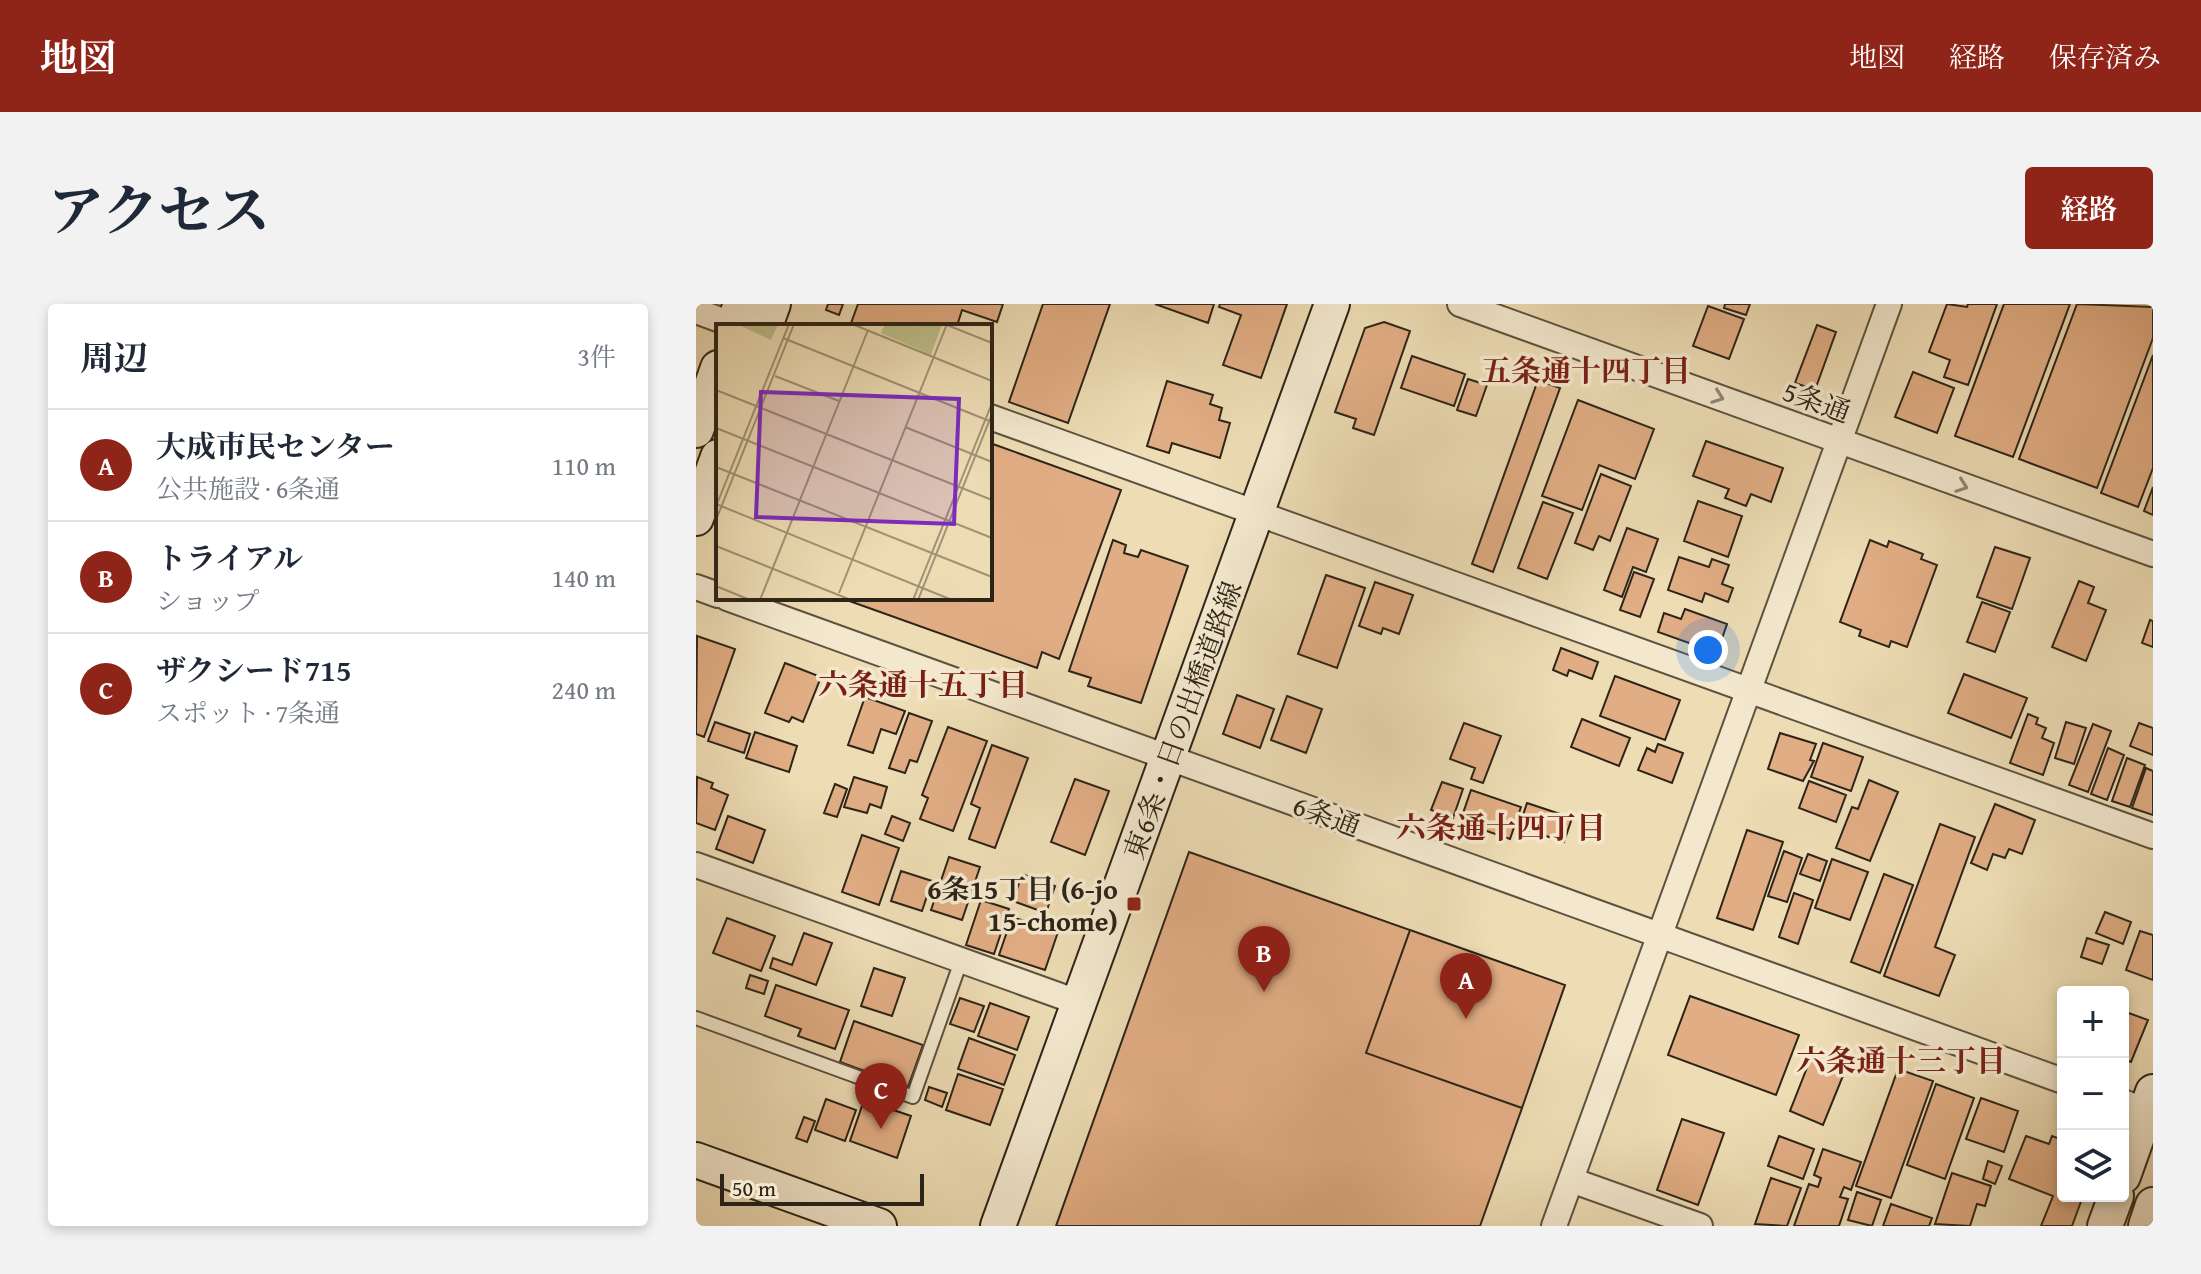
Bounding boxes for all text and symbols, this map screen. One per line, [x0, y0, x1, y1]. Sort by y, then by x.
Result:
text: 地図 [40, 29, 116, 85]
text: 地図 [1849, 36, 1905, 77]
text: 経路 [1949, 36, 2005, 77]
text: 保存済み [2049, 36, 2161, 77]
button: 経路 [2025, 167, 2153, 249]
text: アクセス [48, 168, 270, 251]
inset map [716, 324, 992, 600]
text: 周辺 [80, 333, 148, 382]
text: 3件 [577, 337, 616, 376]
district label: 五条通十四丁目 [1481, 348, 1691, 392]
street label: 5条通 [1777, 370, 1857, 432]
one-way arrow [1710, 387, 1724, 404]
text: 大成市民センター [156, 424, 395, 468]
text: A [98, 446, 114, 485]
text: 110 m [551, 446, 616, 485]
text: 公共施設 · 6条通 [156, 469, 340, 508]
one-way arrow [1954, 476, 1968, 492]
text: トライアル [156, 536, 303, 580]
text: B [98, 558, 114, 597]
text: 140 m [551, 558, 616, 597]
street label: 東6条・日の出橋道路線 [1113, 575, 1251, 865]
text: ショップ [156, 581, 259, 620]
your location [1688, 630, 1728, 670]
text: ザクシード715 [156, 648, 351, 692]
district label: 六条通十五丁目 [818, 662, 1028, 706]
text: C [99, 670, 113, 709]
text: 240 m [551, 670, 616, 709]
text: スポット · 7条通 [156, 693, 340, 732]
street label: 6条通 [1287, 784, 1367, 846]
district label: 六条通十四丁目 [1396, 805, 1606, 849]
place label: 6条15丁目 (6-jo 15-chome) [927, 868, 1118, 941]
marker: 6条15丁目 (6-jo 15-chome) [1125, 895, 1143, 913]
pin: B [1238, 926, 1290, 992]
pin: A [1440, 953, 1492, 1019]
map controls [2057, 986, 2129, 1202]
button: + [2057, 986, 2129, 1058]
district label: 六条通十三丁目 [1796, 1038, 2006, 1082]
button: − [2057, 1058, 2129, 1130]
pin: C [855, 1063, 907, 1129]
button: layers [2057, 1130, 2129, 1202]
scale bar [720, 1170, 924, 1206]
text: 50 m [732, 1172, 776, 1204]

